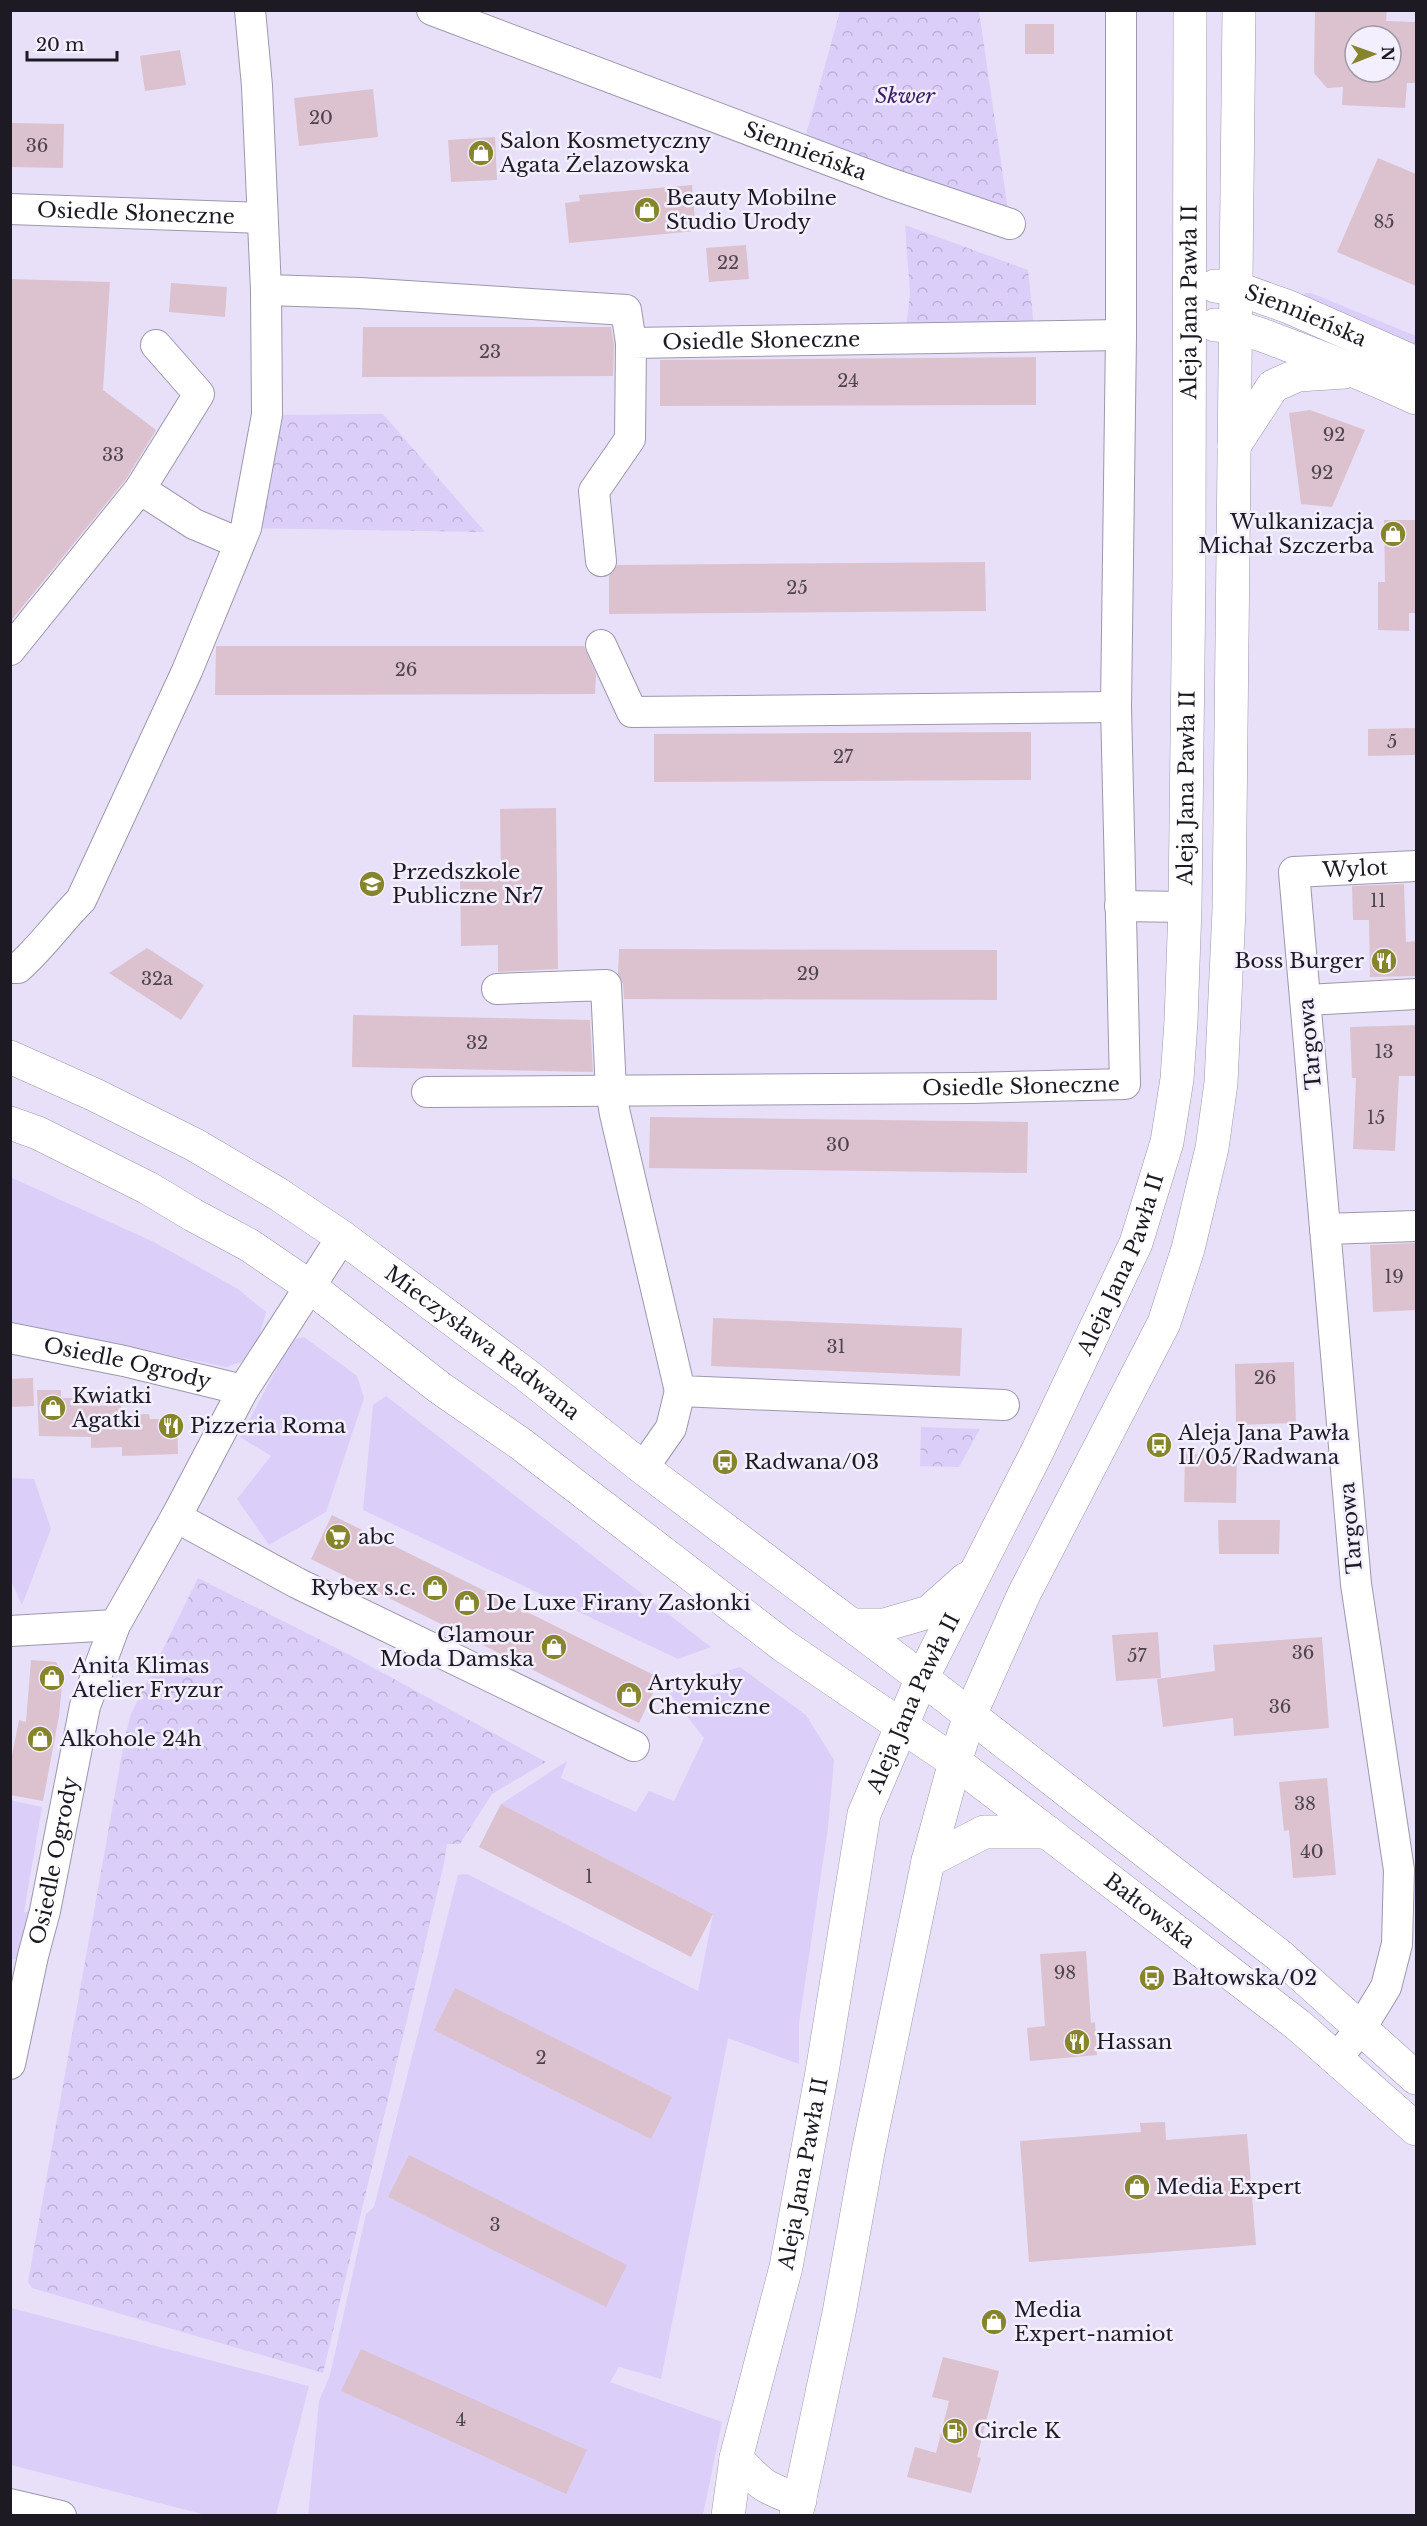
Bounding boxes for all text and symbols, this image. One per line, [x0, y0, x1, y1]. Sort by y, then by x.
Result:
scale bar [27, 24, 117, 62]
north arrow [1343, 24, 1403, 84]
text: 20 m [36, 34, 84, 56]
text: N [1378, 46, 1398, 61]
park label: Skwer [875, 83, 936, 109]
house number: 20 [309, 107, 333, 129]
street label: Siennieńska [740, 116, 871, 186]
place label: Salon Kosmetyczny Agata Żelazowska [499, 128, 712, 178]
house number: 36 [26, 135, 48, 157]
shop icon: Salon Kosmetyczny Agata Żelazowska [466, 138, 496, 168]
place label: Beauty Mobilne Studio Urody [666, 185, 837, 235]
shop icon: Beauty Mobilne Studio Urody [632, 195, 662, 225]
street label: Osiedle Słoneczne [37, 197, 235, 230]
street label: Aleja Jana Pawła II [1176, 205, 1203, 401]
house number: 85 [1373, 211, 1395, 233]
house number: 22 [717, 252, 739, 274]
street label: Siennieńska [1241, 279, 1371, 353]
street label: Osiedle Słoneczne [662, 326, 860, 355]
house number: 23 [479, 341, 501, 363]
house number: 24 [837, 370, 859, 392]
house number: 92 [1323, 424, 1345, 446]
house number: 33 [102, 444, 124, 466]
house number: 92 [1311, 462, 1333, 484]
place label: Wulkanizacja Michał Szczerba [1198, 509, 1374, 559]
shop icon: Wulkanizacja Michał Szczerba [1378, 519, 1408, 549]
house number: 25 [786, 577, 808, 599]
house number: 26 [395, 659, 417, 681]
street label: Aleja Jana Pawła II [1172, 690, 1201, 887]
house number: 5 [1387, 731, 1397, 753]
house number: 27 [833, 746, 854, 768]
street label: Wylot [1321, 854, 1389, 884]
place label: Przedszkole Publiczne Nr7 [392, 859, 543, 909]
school or university icon: Przedszkole Publiczne Nr7 [357, 869, 387, 899]
house number: 11 [1370, 890, 1386, 912]
restaurant icon: Boss Burger [1369, 946, 1399, 976]
place label: Boss Burger [1234, 948, 1364, 974]
house number: 29 [797, 963, 819, 985]
house number: 32a [141, 968, 173, 990]
street label: Targowa [1293, 997, 1327, 1091]
house number: 32 [466, 1032, 488, 1054]
house number: 13 [1374, 1041, 1394, 1063]
street label: Osiedle Słoneczne [922, 1071, 1120, 1101]
house number: 15 [1367, 1107, 1385, 1129]
house number: 30 [826, 1134, 850, 1156]
street label: Aleja Jana Pawła II [1071, 1170, 1170, 1361]
street label: Mieczysława Radwana [379, 1260, 585, 1426]
house number: 19 [1384, 1266, 1404, 1288]
street label: Osiedle Ogrody [41, 1332, 214, 1395]
house number: 31 [826, 1336, 846, 1358]
house number: 26 [1254, 1367, 1276, 1389]
place label: Kwiatki Agatki [71, 1383, 152, 1433]
shop icon: Kwiatki Agatki [38, 1393, 68, 1423]
restaurant icon: Pizzeria Roma [156, 1411, 186, 1441]
place label: Pizzeria Roma [190, 1413, 346, 1439]
place label: Aleja Jana Pawła II/05/Radwana [1177, 1420, 1350, 1470]
bus stop icon: Aleja Jana Pawła II/05/Radwana [1144, 1430, 1174, 1460]
bus stop icon: Radwana/03 [710, 1447, 740, 1477]
place label: Radwana/03 [744, 1449, 879, 1475]
street label: Targowa [1334, 1481, 1368, 1575]
supermarket icon: abc [323, 1522, 353, 1552]
place label: abc [358, 1524, 395, 1550]
shop icon: Rybex s.c. [420, 1573, 450, 1603]
place label: Rybex s.c. [311, 1575, 416, 1601]
shop icon: De Luxe Firany Zasłonki [452, 1588, 482, 1618]
place label: De Luxe Firany Zasłonki [486, 1590, 751, 1616]
street label: Aleja Jana Pawła II [861, 1609, 966, 1798]
place label: Glamour Moda Damska [380, 1622, 534, 1672]
shop icon: Glamour Moda Damska [539, 1632, 569, 1662]
house number: 36 [1292, 1642, 1314, 1664]
house number: 57 [1127, 1645, 1148, 1667]
place label: Anita Klimas Atelier Fryzur [71, 1653, 223, 1703]
shop icon: Anita Klimas Atelier Fryzur [37, 1663, 67, 1693]
place label: Artykuły Chemiczne [647, 1670, 770, 1720]
shop icon: Artykuły Chemiczne [614, 1680, 644, 1710]
house number: 36 [1269, 1696, 1291, 1718]
shop icon: Alkohole 24h [25, 1724, 55, 1754]
place label: Alkohole 24h [59, 1726, 202, 1752]
street label: Osiedle Ogrody [24, 1774, 84, 1948]
house number: 38 [1294, 1793, 1316, 1815]
house number: 40 [1300, 1841, 1324, 1863]
house number: 1 [585, 1866, 593, 1888]
street label: Bałtowska [1099, 1868, 1200, 1954]
house number: 98 [1054, 1962, 1076, 1984]
bus stop icon: Bałtowska/02 [1137, 1963, 1167, 1993]
place label: Bałtowska/02 [1172, 1965, 1317, 1991]
restaurant icon: Hassan [1062, 2027, 1092, 2057]
place label: Hassan [1096, 2029, 1172, 2055]
house number: 2 [535, 2047, 547, 2069]
street label: Aleja Jana Pawła II [773, 2075, 834, 2273]
shop icon: Media Expert [1122, 2172, 1152, 2202]
place label: Media Expert [1156, 2174, 1302, 2200]
house number: 3 [489, 2214, 501, 2236]
place label: Media Expert-namiot [1014, 2297, 1174, 2347]
shop icon: Media Expert-namiot [979, 2307, 1009, 2337]
house number: 4 [456, 2409, 466, 2431]
fuel station icon: Circle K [940, 2416, 970, 2446]
place label: Circle K [974, 2418, 1061, 2444]

